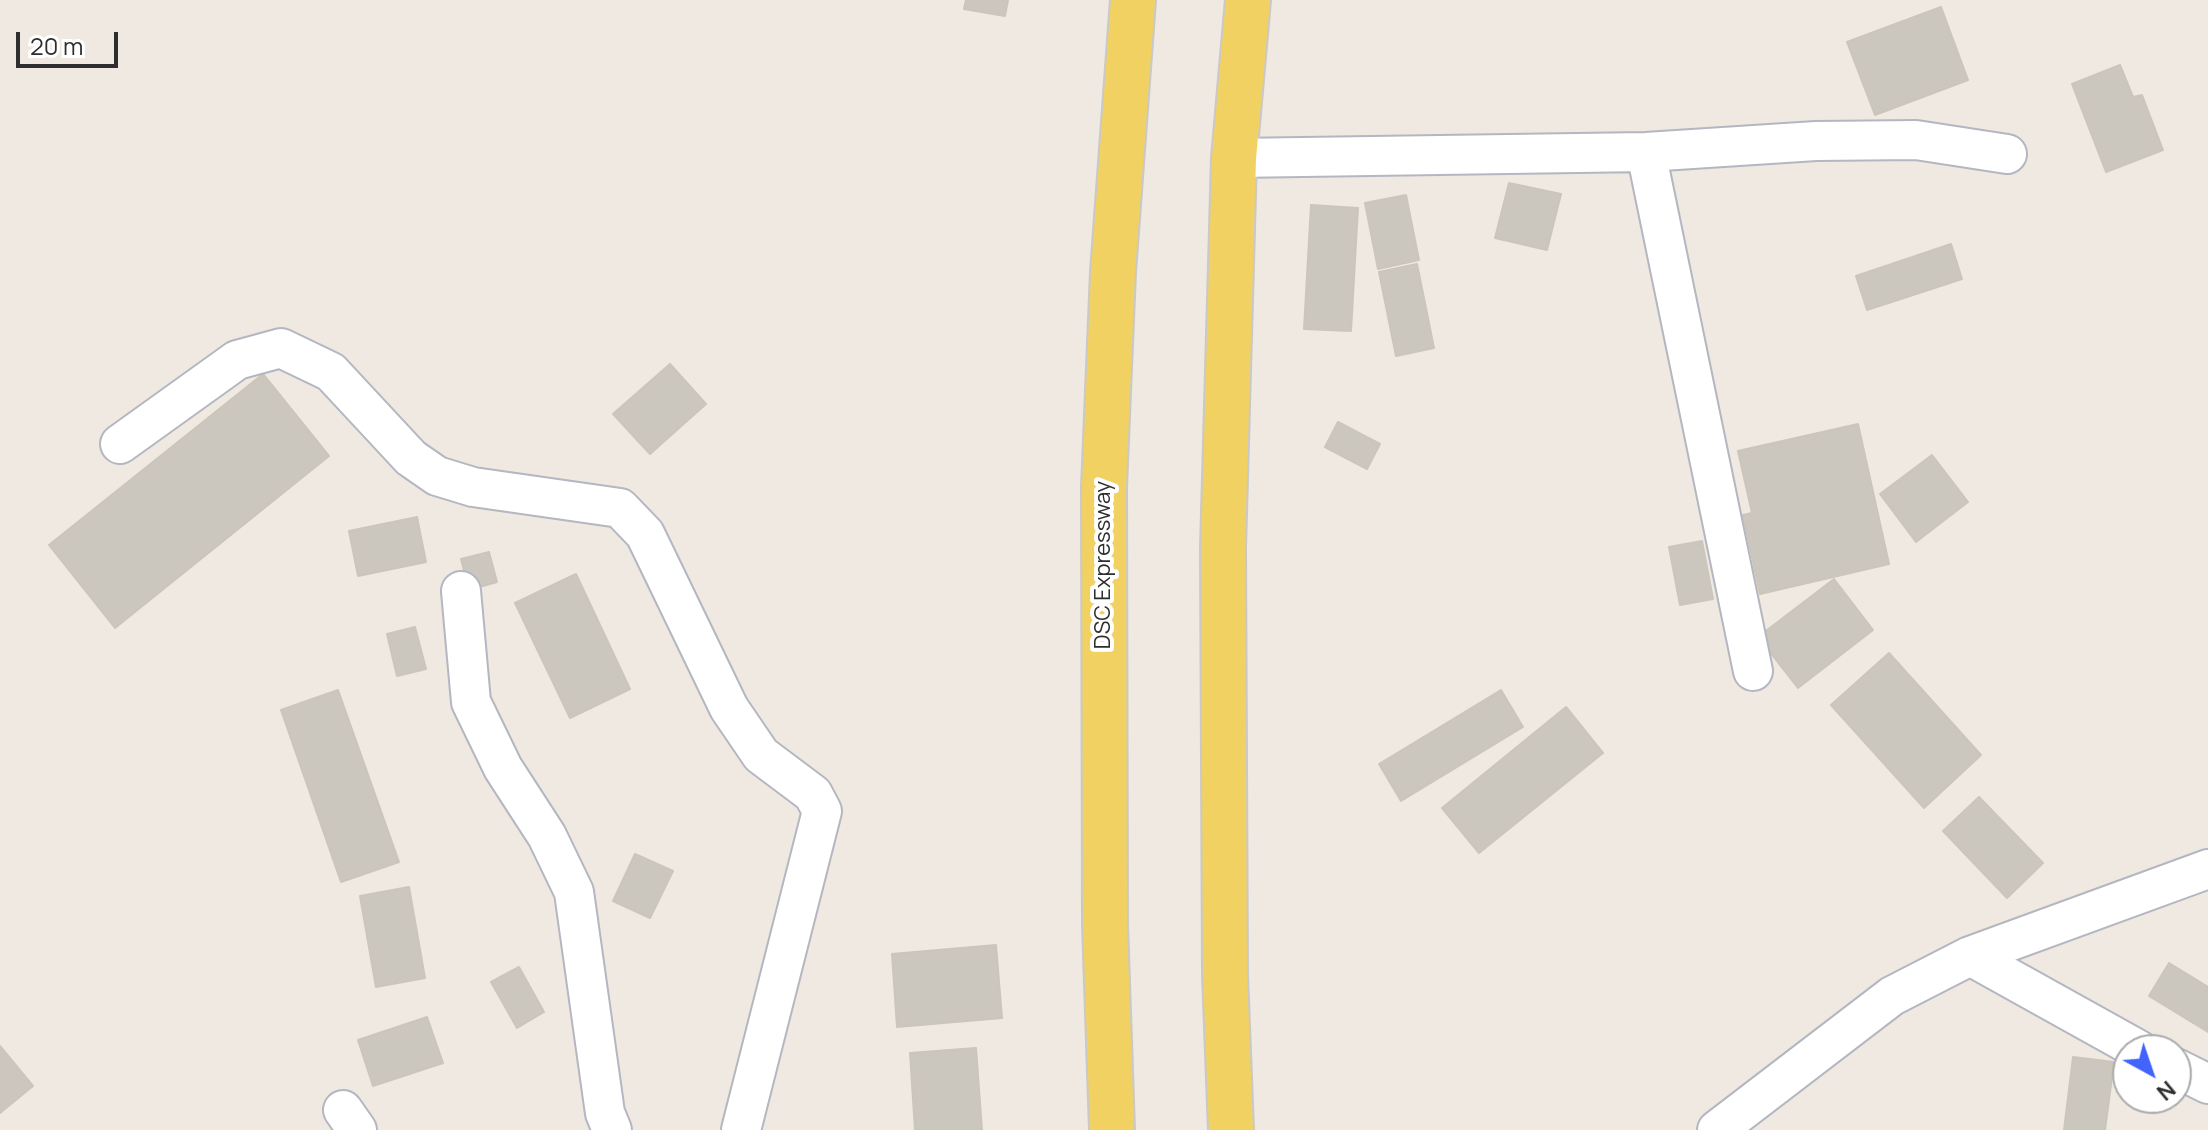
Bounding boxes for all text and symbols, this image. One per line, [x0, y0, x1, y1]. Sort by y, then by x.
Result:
scale bar [20, 16, 122, 66]
text: 20 m [30, 29, 83, 62]
street label: DSC Expressway [1091, 481, 1117, 649]
north arrow [2112, 1034, 2192, 1114]
text: N [2150, 1074, 2182, 1107]

